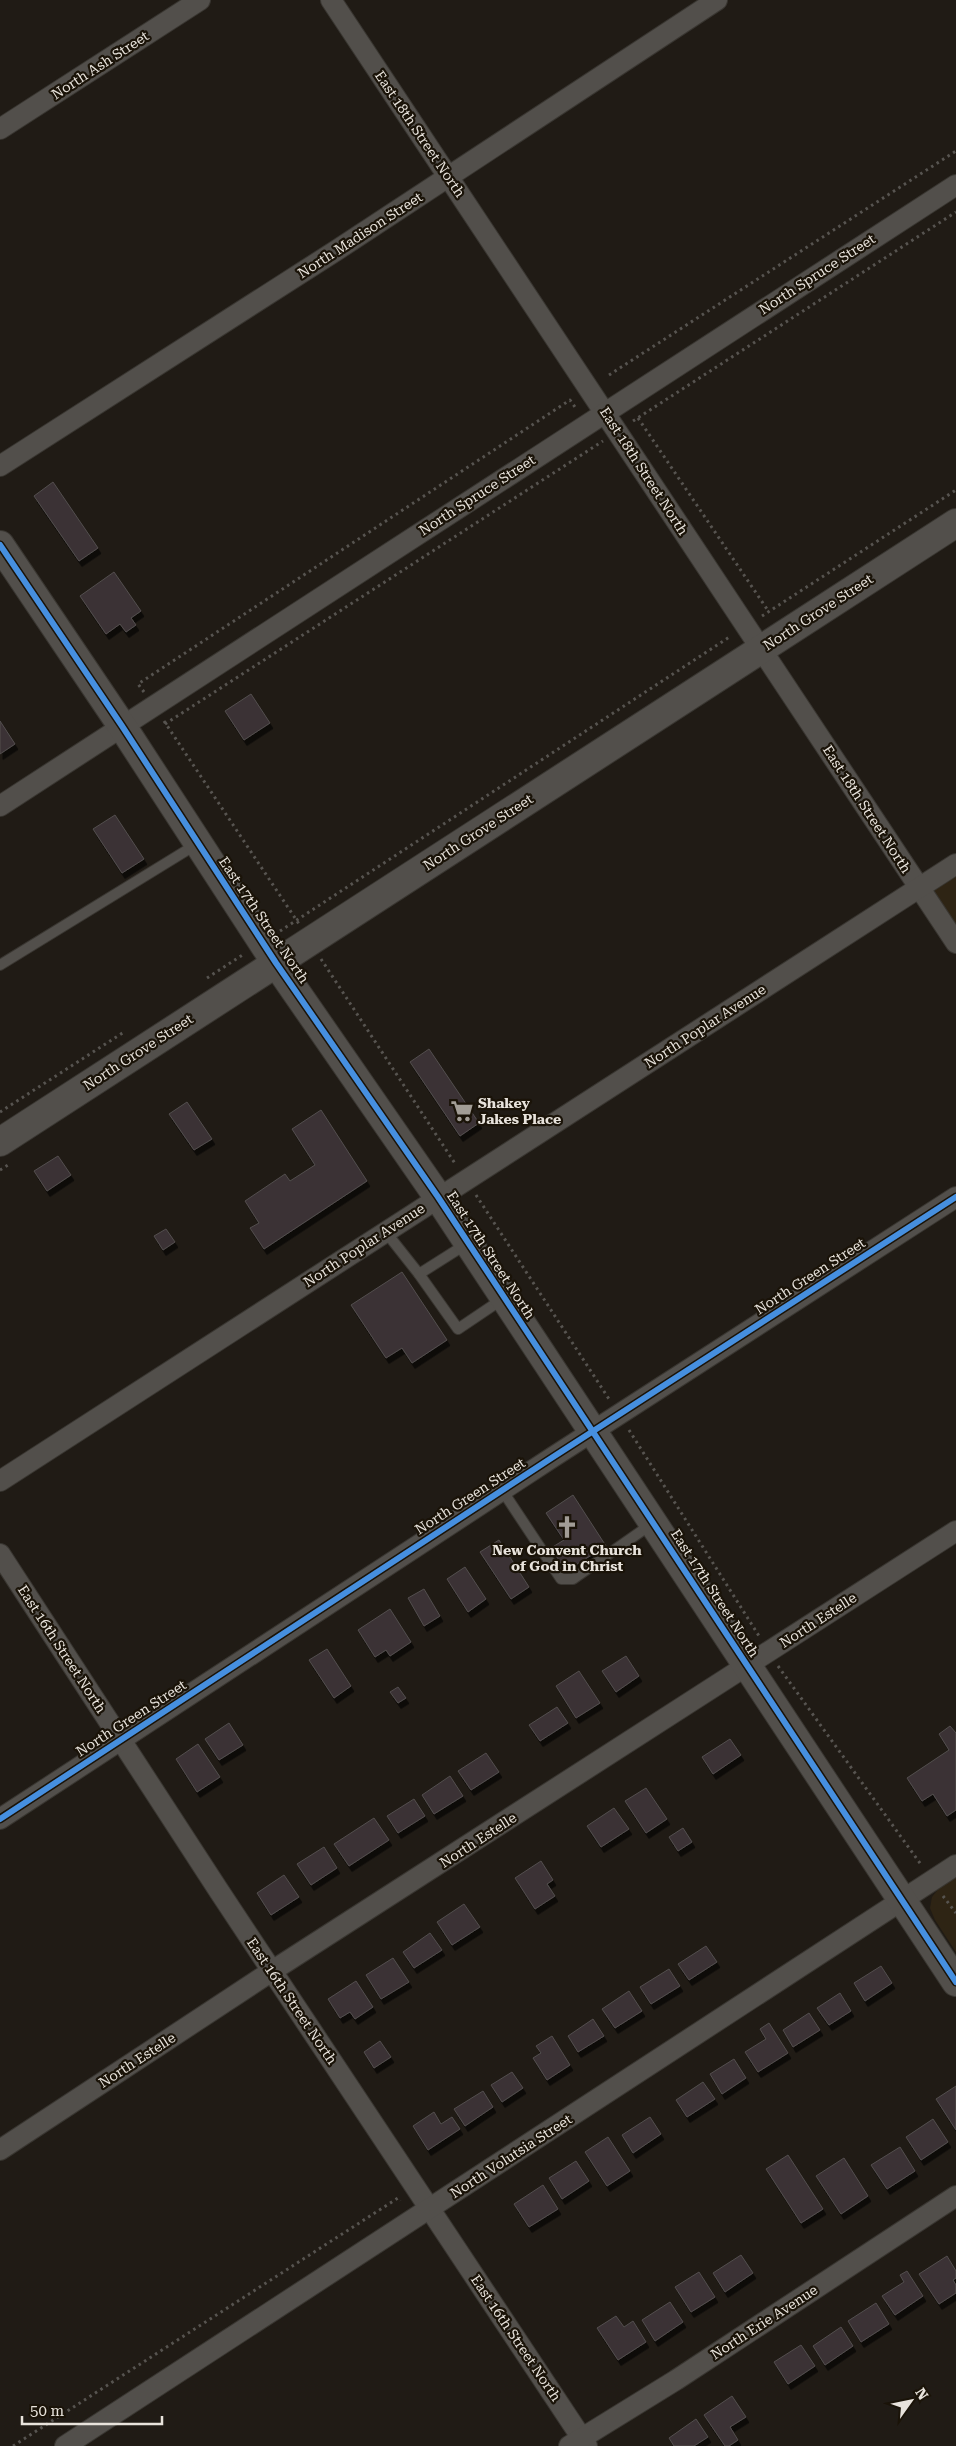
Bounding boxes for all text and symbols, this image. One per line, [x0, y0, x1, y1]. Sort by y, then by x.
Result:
street label: North Ash Street [48, 28, 152, 102]
street label: East 18th Street North [372, 68, 468, 200]
street label: North Madison Street [295, 189, 425, 281]
street label: North Spruce Street [756, 231, 878, 317]
street label: East 18th Street North [597, 404, 691, 538]
street label: North Spruce Street [416, 452, 538, 538]
street label: North Grove Street [760, 571, 876, 653]
street label: East 18th Street North [820, 742, 914, 876]
street label: North Grove Street [420, 791, 536, 873]
street label: East 17th Street North [216, 854, 312, 986]
street label: North Poplar Avenue [641, 981, 769, 1071]
street label: North Grove Street [80, 1011, 196, 1093]
place label: Shakey Jakes Place [478, 1095, 561, 1127]
supermarket icon: Shakey Jakes Place [449, 1098, 475, 1124]
street label: East 17th Street North [444, 1188, 538, 1322]
street label: North Poplar Avenue [300, 1200, 428, 1290]
street label: North Green Street [752, 1234, 868, 1318]
street label: North Green Street [412, 1454, 528, 1538]
church icon: New Convent Church of God in Christ [554, 1514, 580, 1540]
street label: East 17th Street North [668, 1526, 762, 1660]
place label: New Convent Church of God in Christ [492, 1542, 642, 1574]
street label: East 16th Street North [15, 1582, 109, 1716]
street label: North Estelle [777, 1589, 860, 1651]
street label: North Green Street [73, 1676, 189, 1760]
street label: North Estelle [437, 1809, 520, 1871]
street label: East 16th Street North [244, 1935, 340, 2067]
street label: North Estelle [96, 2029, 179, 2091]
street label: North Volutsia Street [447, 2111, 575, 2201]
street label: East 16th Street North [468, 2272, 564, 2404]
street label: North Erie Avenue [708, 2281, 821, 2362]
north arrow [886, 2376, 936, 2426]
text: N [912, 2385, 932, 2403]
scale bar [22, 2394, 162, 2426]
text: 50 m [30, 2402, 65, 2420]

